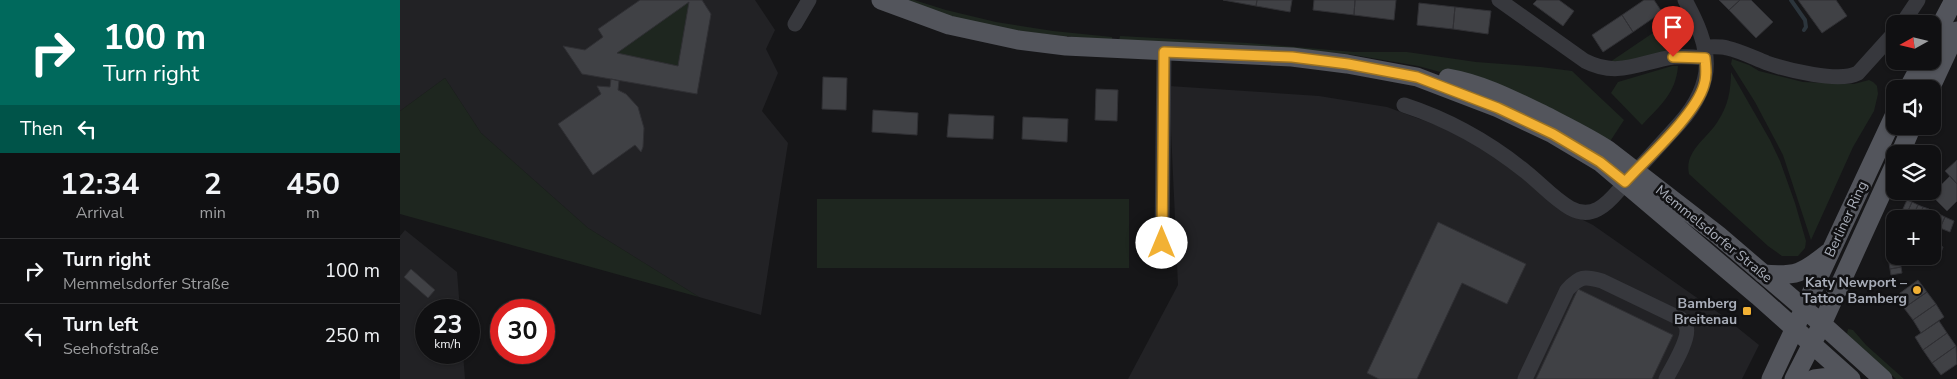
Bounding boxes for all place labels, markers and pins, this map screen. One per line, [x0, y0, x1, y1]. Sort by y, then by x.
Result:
pin [1652, 6, 1694, 57]
place label: Katy Newport – Tattoo Bamberg [1802, 273, 1907, 308]
marker: Katy Newport – Tattoo Bamberg [1911, 284, 1923, 296]
place label: Bamberg Breitenau [1674, 294, 1737, 329]
marker: Bamberg Breitenau [1741, 305, 1753, 317]

